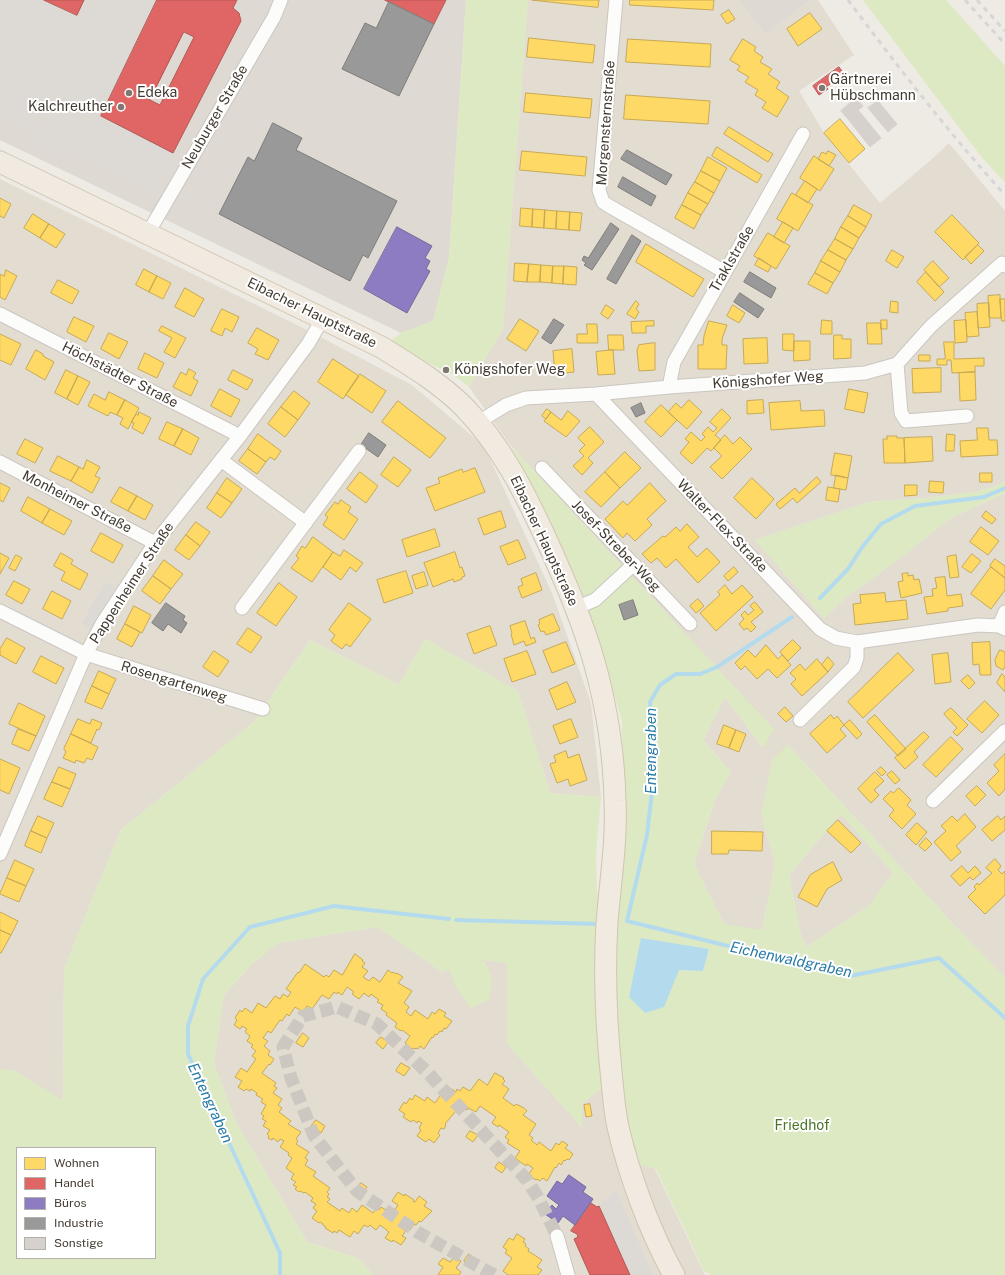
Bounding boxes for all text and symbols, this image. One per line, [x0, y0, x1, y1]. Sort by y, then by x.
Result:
street label: Morgensternstraße [593, 60, 619, 186]
street label: Neuburger Straße [178, 62, 252, 172]
place label: Gärtnerei Hübschmann [830, 72, 916, 104]
marker: Gärtnerei Hübschmann [817, 83, 827, 93]
place label: Edeka [137, 85, 177, 101]
marker: Edeka [124, 88, 134, 98]
place label: Kalchreuther [28, 99, 113, 115]
marker: Kalchreuther [116, 102, 126, 112]
street label: Traklstraße [706, 223, 758, 295]
street label: Eibacher Hauptstraße [244, 274, 380, 352]
street label: Höchstädter Straße [59, 338, 181, 412]
place label: Königshofer Weg [454, 362, 565, 378]
marker: Königshofer Weg [441, 365, 451, 375]
street label: Königshofer Weg [712, 368, 824, 392]
street label: Monheimer Straße [20, 467, 134, 537]
street label: Eibacher Hauptstraße [506, 473, 582, 609]
street label: Walter-Flex-Straße [673, 476, 771, 576]
street label: Josef-Streber-Weg [568, 497, 664, 595]
street label: Pappenheimer Straße [86, 519, 178, 647]
street label: Rosengartenweg [119, 658, 229, 706]
water label: Entengraben [642, 708, 660, 794]
water label: Eichenwaldgraben [728, 938, 854, 982]
water label: Entengraben [184, 1060, 236, 1146]
park label: Friedhof [775, 1118, 829, 1134]
legend [16, 1147, 156, 1259]
text: Wohnen [54, 1156, 99, 1170]
text: Handel [54, 1176, 94, 1190]
text: Büros [54, 1196, 87, 1210]
text: Industrie [54, 1216, 104, 1230]
text: Sonstige [54, 1236, 103, 1250]

